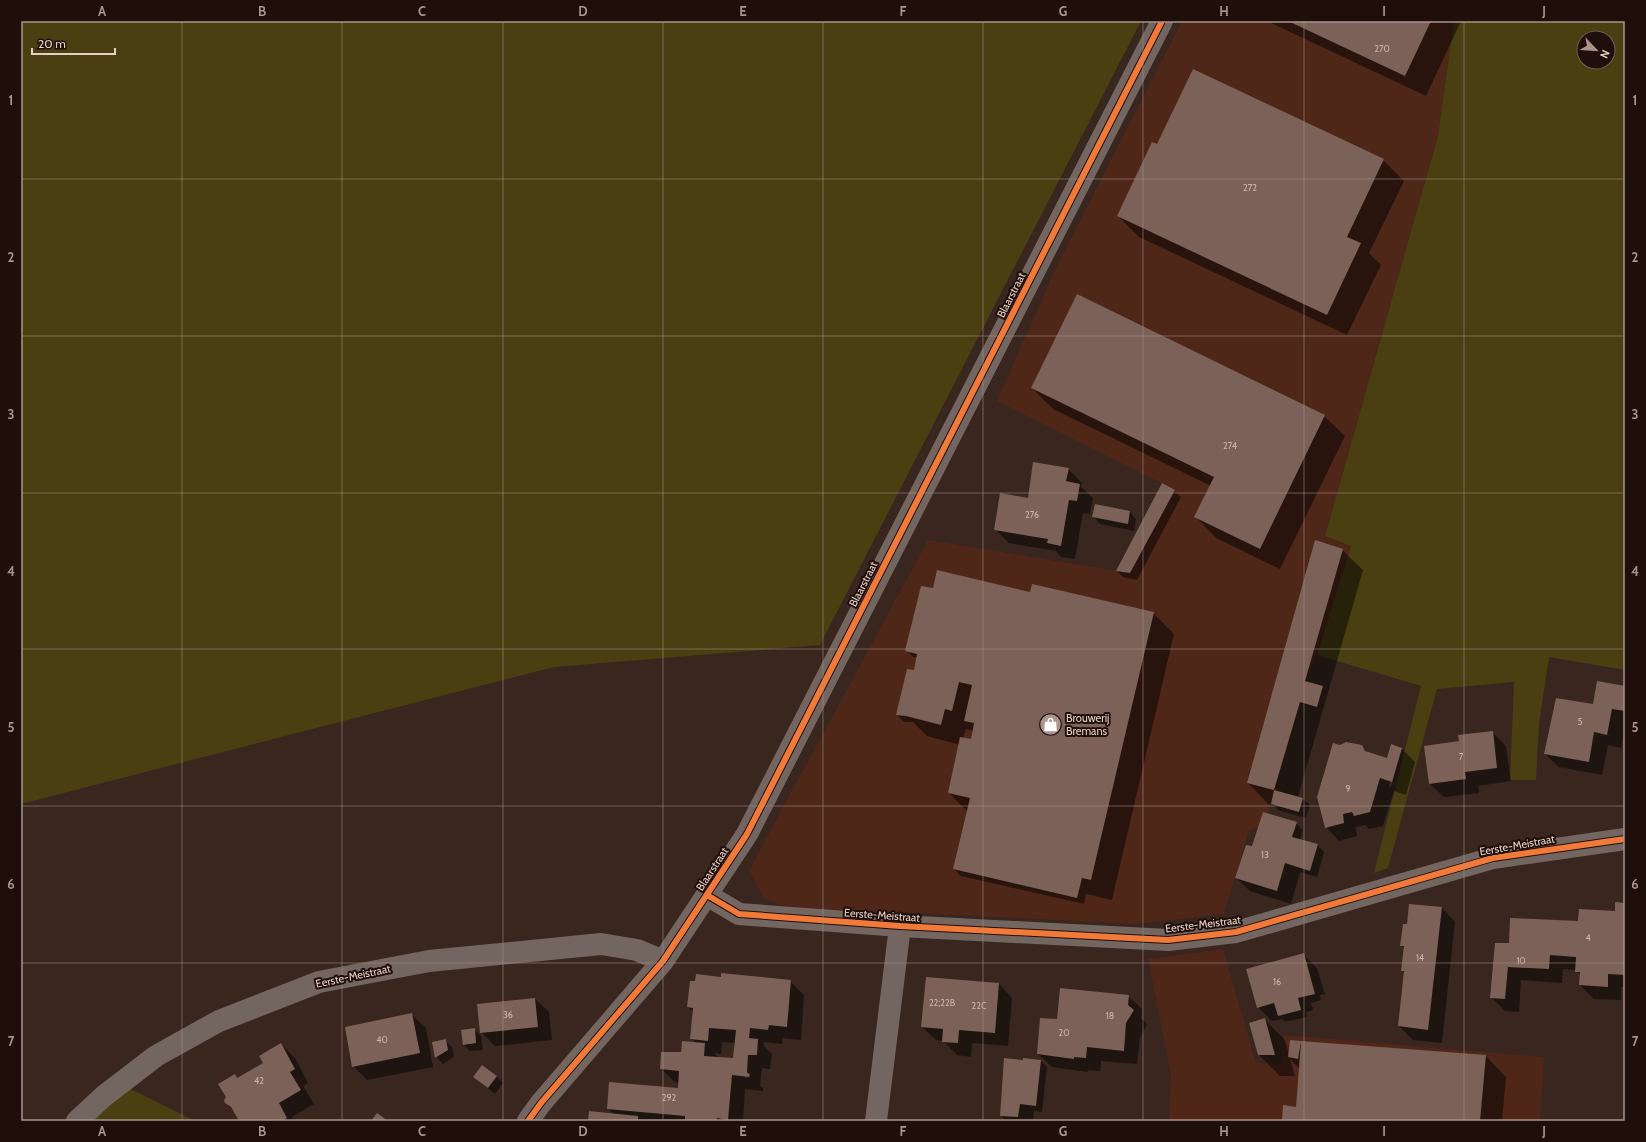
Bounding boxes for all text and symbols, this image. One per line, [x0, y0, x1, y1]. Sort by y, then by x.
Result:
text: A [98, 3, 107, 19]
text: B [258, 3, 266, 19]
text: C [418, 3, 426, 19]
text: D [578, 3, 588, 19]
text: E [739, 3, 747, 19]
text: F [900, 3, 907, 19]
text: G [1059, 3, 1068, 19]
text: H [1219, 3, 1229, 19]
text: I [1382, 3, 1386, 19]
text: J [1541, 3, 1546, 19]
scale bar [32, 30, 115, 56]
north arrow [1576, 30, 1616, 70]
text: 20 m [38, 36, 66, 51]
house number: 270 [1374, 43, 1390, 54]
text: N [1597, 48, 1613, 61]
text: 1 [9, 92, 13, 108]
text: 1 [1633, 92, 1637, 108]
house number: 272 [1243, 182, 1257, 193]
text: 2 [8, 249, 15, 265]
text: 2 [1632, 249, 1639, 265]
street label: Blaarstraat [994, 270, 1028, 320]
text: 3 [7, 406, 15, 422]
text: 3 [1631, 406, 1639, 422]
house number: 274 [1223, 440, 1237, 451]
house number: 276 [1025, 509, 1039, 520]
street label: Blaarstraat [846, 559, 880, 609]
text: 4 [7, 563, 15, 579]
text: 4 [1631, 563, 1639, 579]
shop icon: Brouwerij Bremans [1038, 711, 1064, 737]
place label: Brouwerij Bremans [1066, 711, 1109, 738]
house number: 5 [1578, 716, 1583, 727]
text: 5 [8, 719, 15, 735]
text: 5 [1632, 719, 1639, 735]
house number: 7 [1459, 751, 1464, 762]
house number: 9 [1345, 783, 1351, 794]
street label: Eerste-Meistraat [1478, 831, 1556, 859]
street label: Blaarstraat [693, 844, 731, 893]
house number: 13 [1261, 849, 1269, 860]
text: 6 [7, 876, 15, 892]
text: 6 [1631, 876, 1639, 892]
street label: Eerste-Meistraat [844, 905, 921, 925]
street label: Eerste-Meistraat [1164, 912, 1242, 936]
house number: 4 [1585, 932, 1591, 943]
house number: 14 [1416, 952, 1424, 963]
house number: 10 [1516, 955, 1526, 966]
street label: Eerste-Meistraat [314, 961, 392, 991]
house number: 16 [1273, 976, 1281, 987]
house number: 22;22B [929, 997, 956, 1008]
house number: 22C [972, 1000, 987, 1011]
house number: 36 [503, 1009, 513, 1020]
house number: 18 [1106, 1010, 1114, 1021]
house number: 20 [1059, 1027, 1070, 1038]
text: 7 [8, 1033, 15, 1049]
text: 7 [1632, 1033, 1639, 1049]
house number: 40 [376, 1034, 388, 1045]
house number: 42 [254, 1075, 264, 1086]
house number: 292 [662, 1092, 677, 1103]
text: A [98, 1123, 107, 1139]
text: B [258, 1123, 266, 1139]
text: C [418, 1123, 426, 1139]
text: D [578, 1123, 588, 1139]
text: E [739, 1123, 747, 1139]
text: F [900, 1123, 907, 1139]
text: G [1059, 1123, 1068, 1139]
text: H [1219, 1123, 1229, 1139]
text: I [1382, 1123, 1386, 1139]
text: J [1541, 1123, 1546, 1139]

